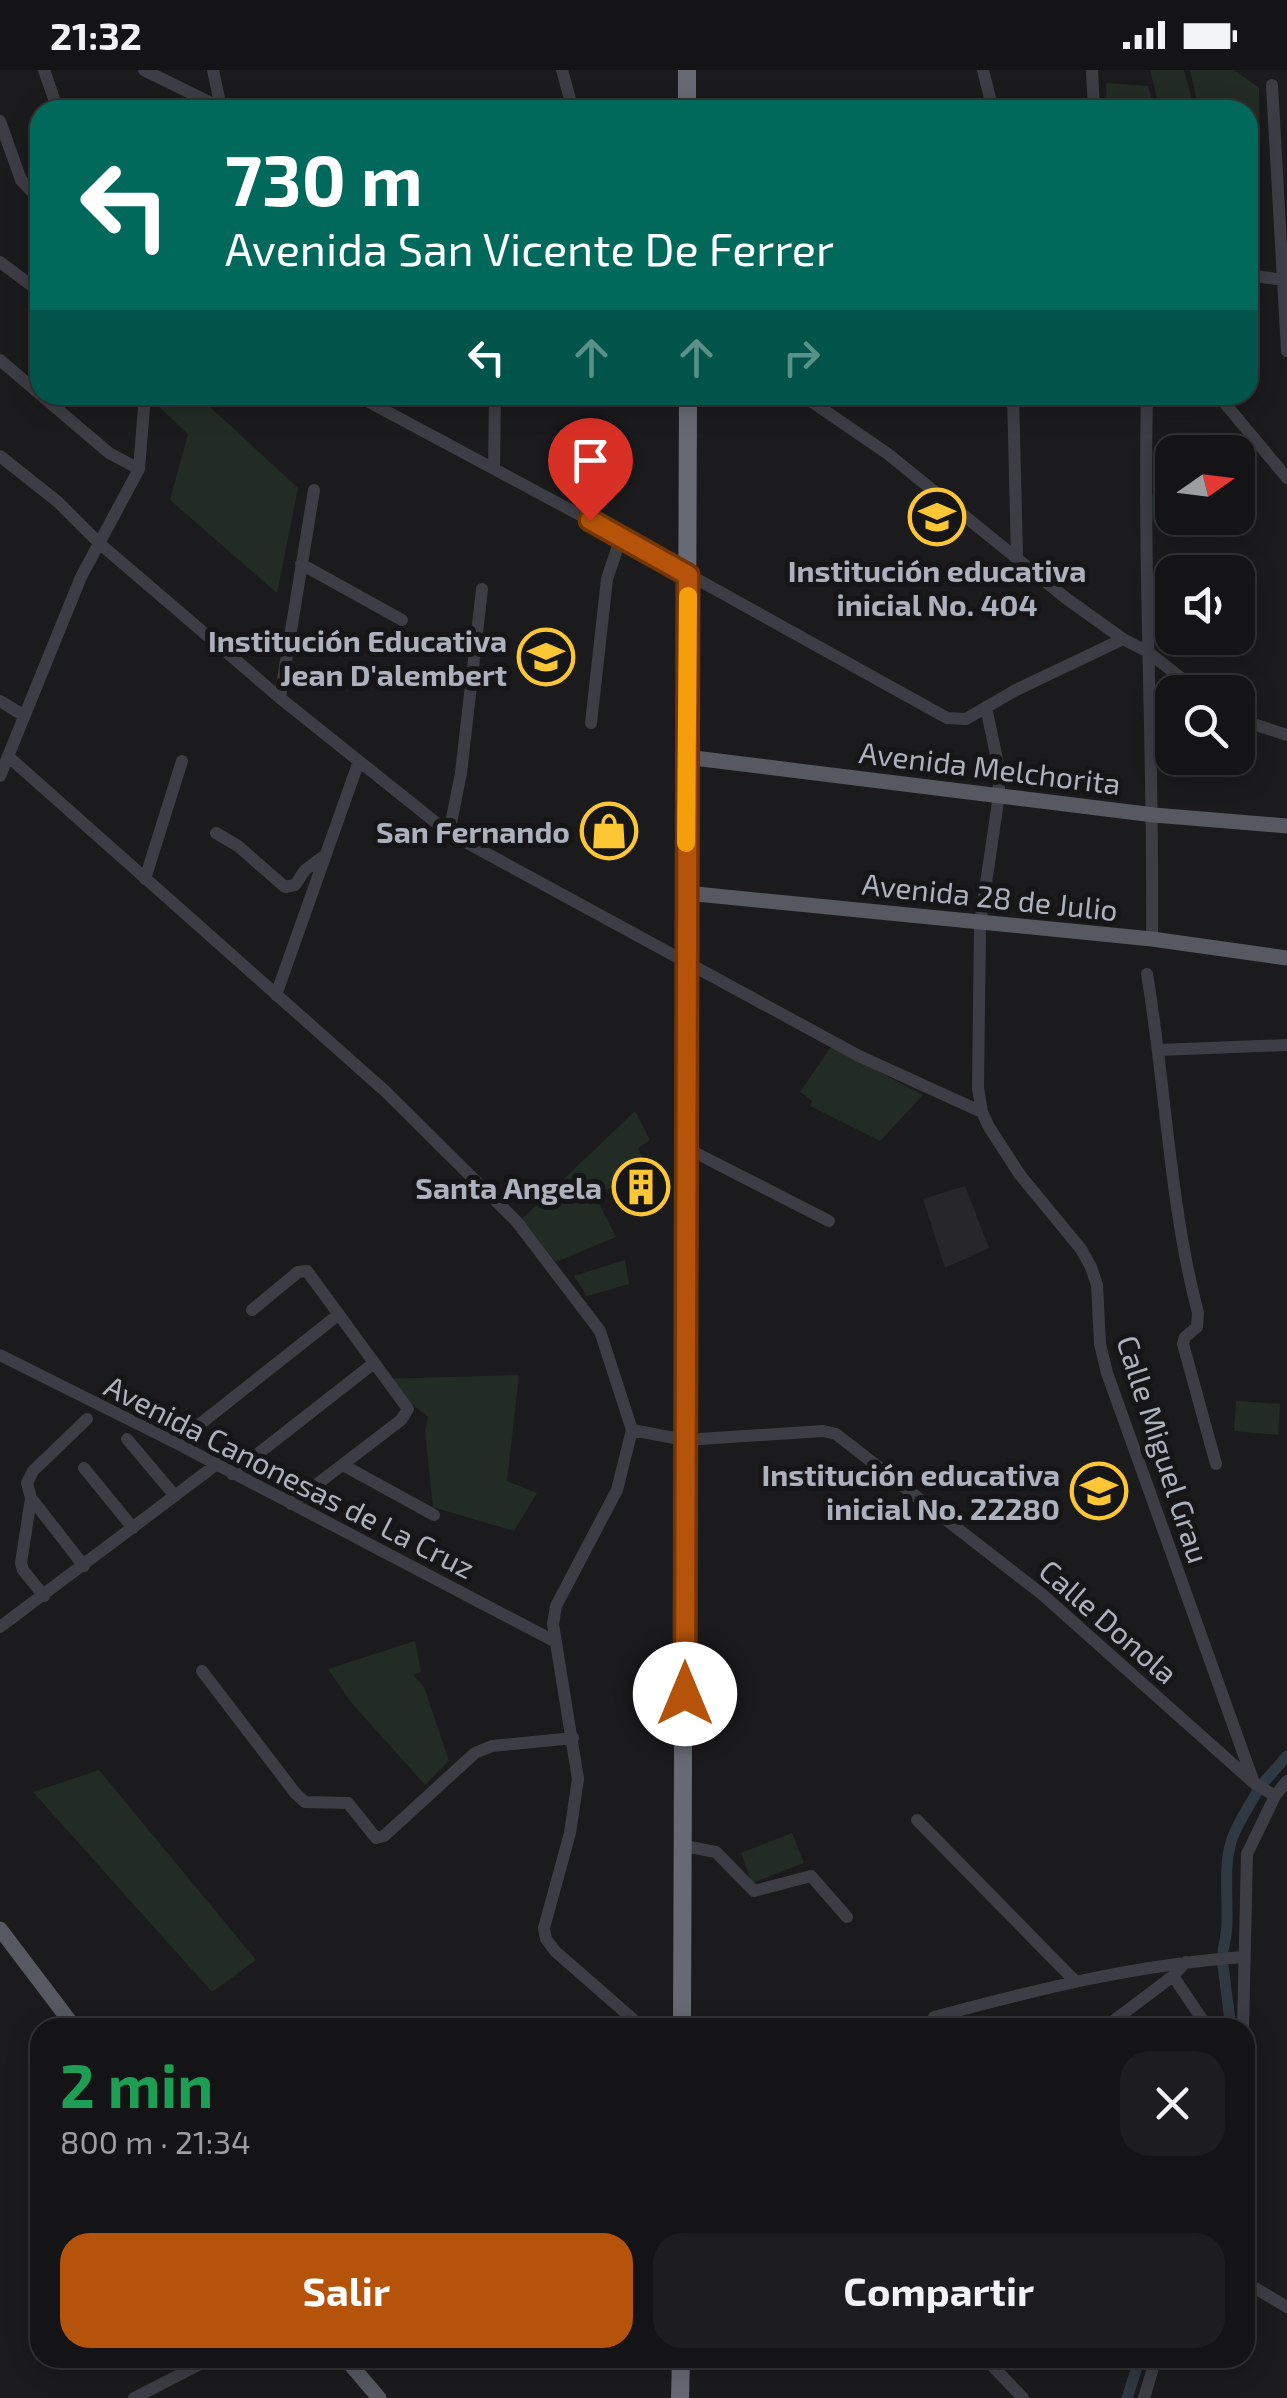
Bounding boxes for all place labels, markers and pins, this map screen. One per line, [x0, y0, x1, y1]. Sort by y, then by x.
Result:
pin [548, 418, 633, 521]
school or university icon: Institución educativa inicial No. 404 [907, 487, 967, 547]
place label: Institución educativa inicial No. 404 [788, 552, 1086, 622]
place label: Institución Educativa Jean D'alembert [208, 622, 507, 692]
school or university icon: Institución Educativa Jean D'alembert [516, 627, 576, 687]
shop icon: San Fernando [579, 801, 639, 861]
place label: San Fernando [376, 813, 570, 849]
building icon: Santa Angela [611, 1157, 671, 1217]
place label: Santa Angela [415, 1169, 602, 1205]
place label: Institución educativa inicial No. 22280 [761, 1456, 1060, 1526]
school or university icon: Institución educativa inicial No. 22280 [1069, 1461, 1129, 1521]

